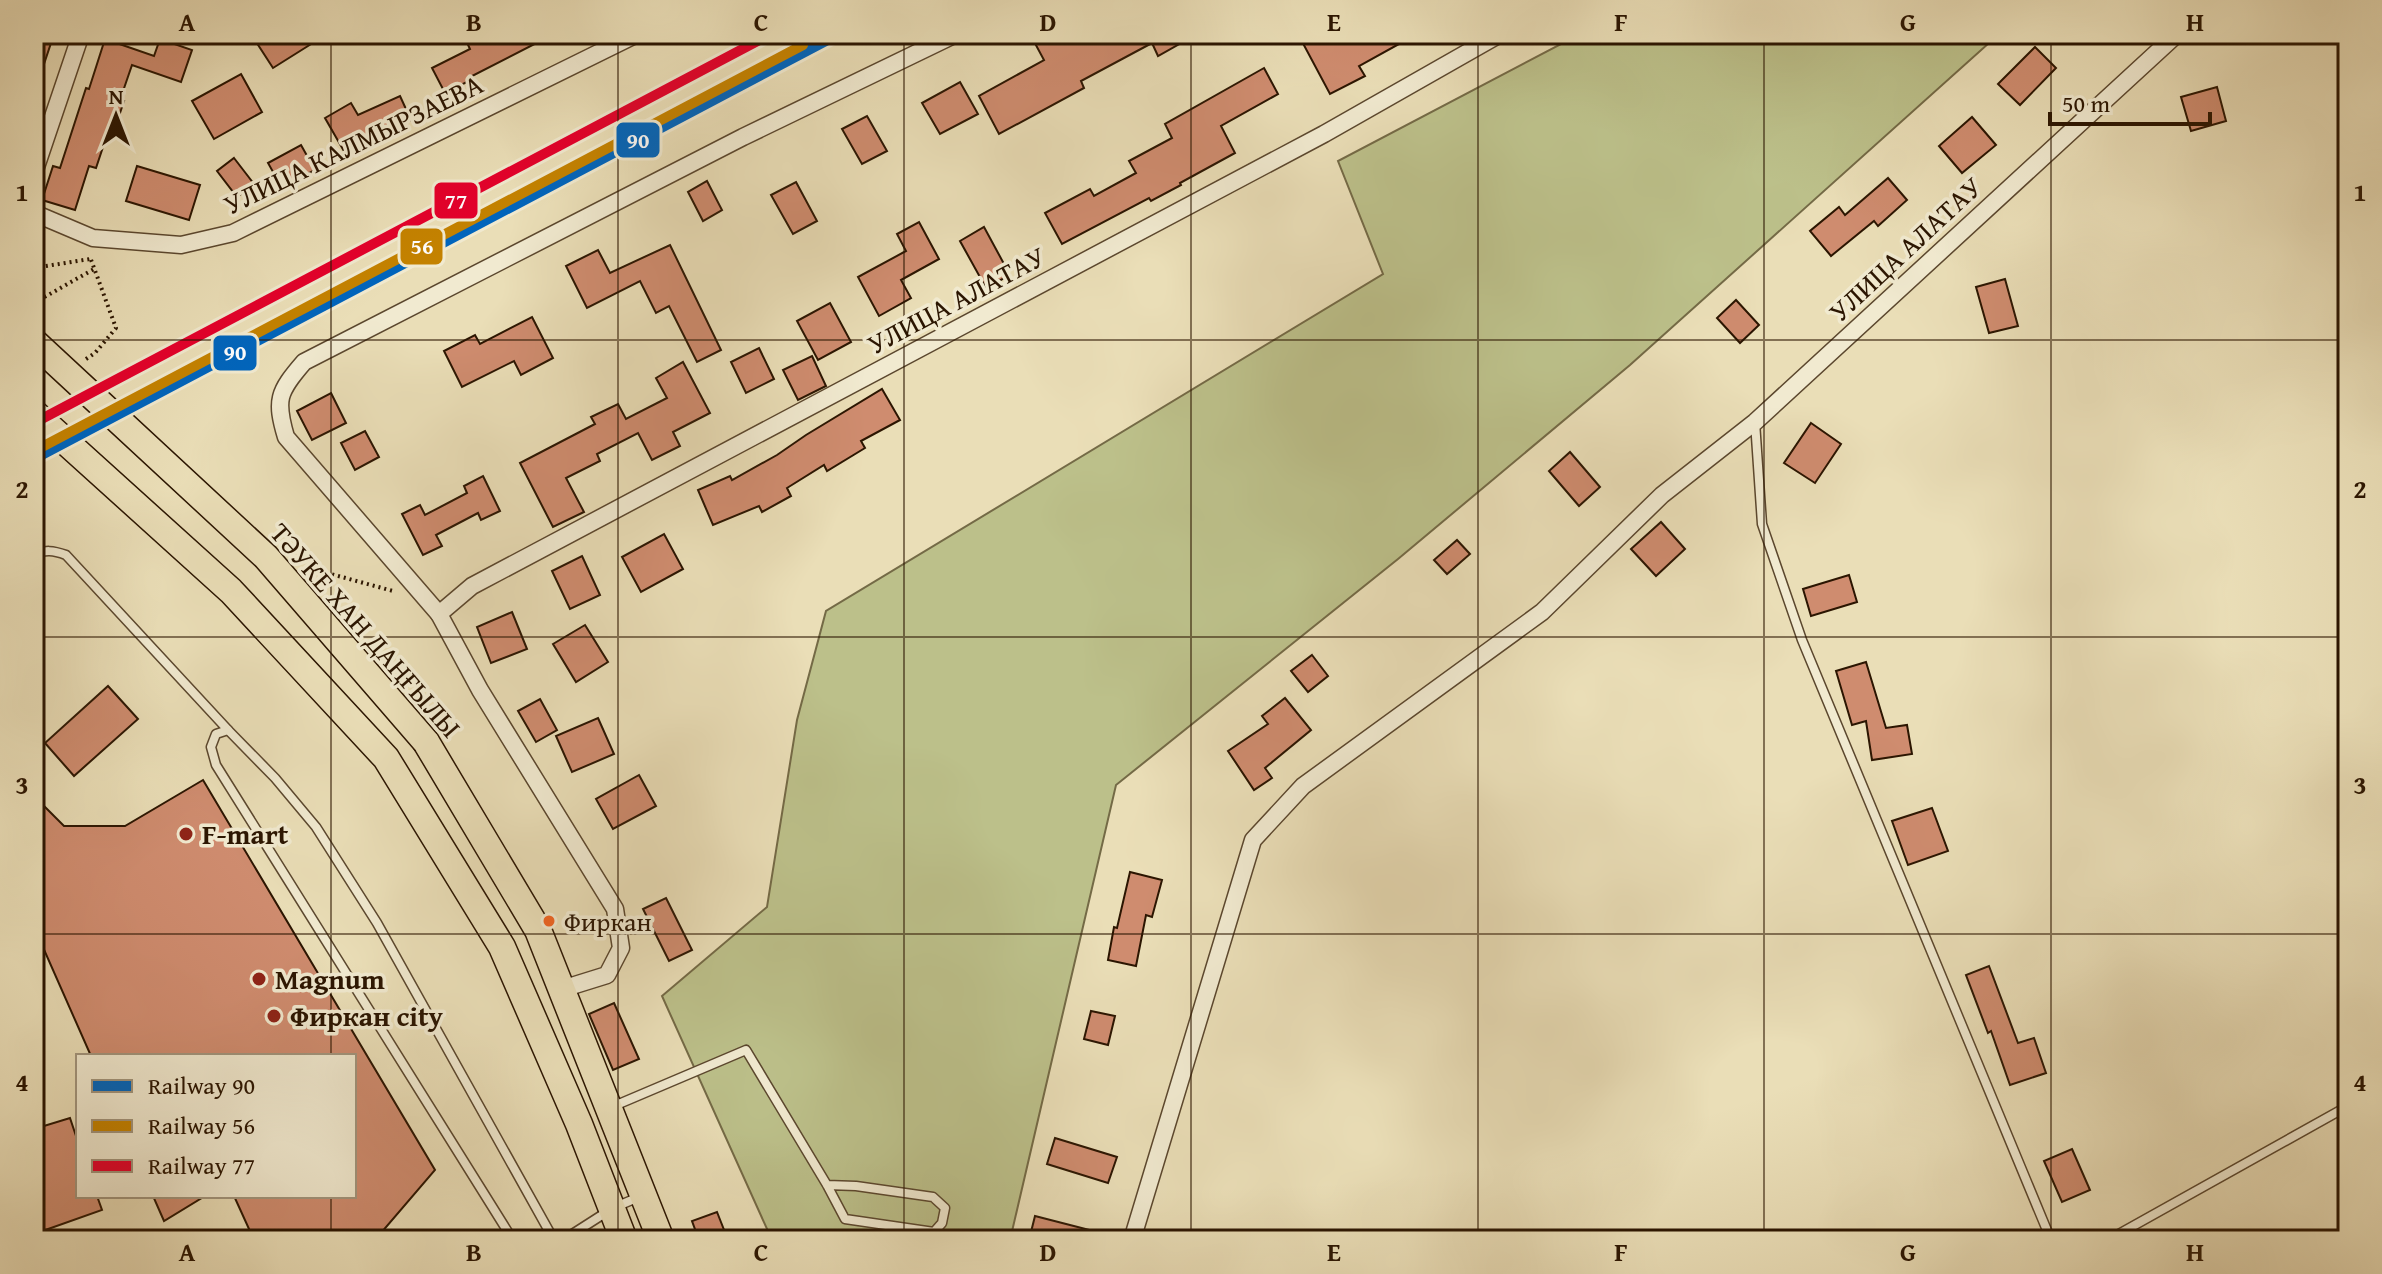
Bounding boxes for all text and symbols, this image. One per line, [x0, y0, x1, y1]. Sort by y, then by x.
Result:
text: A [179, 2, 196, 41]
text: B [466, 2, 482, 41]
text: C [754, 2, 768, 41]
text: D [1040, 2, 1056, 41]
text: E [1327, 2, 1341, 41]
text: F [1614, 2, 1628, 41]
text: G [1900, 2, 1916, 41]
text: H [2186, 2, 2204, 41]
street label: УЛИЦА КАЛМЫРЗАЕВА [216, 63, 489, 224]
north arrow [76, 76, 156, 156]
scale bar [2050, 76, 2210, 126]
text: N [109, 80, 124, 112]
text: 50 m [2062, 86, 2110, 121]
line badge: 90 [615, 121, 661, 159]
text: 90 [627, 124, 649, 156]
street label: УЛИЦА АЛАТАУ [1819, 166, 1991, 331]
text: 1 [15, 172, 29, 211]
text: 1 [2353, 172, 2367, 211]
line badge: 77 [433, 181, 479, 220]
text: 77 [445, 184, 467, 216]
line badge: 56 [399, 227, 444, 266]
text: 56 [411, 230, 433, 262]
street label: УЛИЦА АЛАТАУ [859, 235, 1053, 364]
line badge: 90 [212, 334, 258, 372]
text: 90 [224, 336, 246, 368]
text: 2 [15, 469, 29, 508]
text: 2 [2353, 469, 2367, 508]
street label: ТӘУКЕ ХАН ДАҢҒЫЛЫ [261, 513, 471, 746]
text: 3 [15, 765, 29, 804]
text: 3 [2353, 765, 2367, 804]
place label: F-mart [202, 813, 289, 854]
marker: F-mart [177, 825, 195, 843]
place label: Фиркан [564, 902, 651, 941]
marker: Фиркан [541, 913, 557, 929]
place label: Magnum [275, 958, 385, 999]
marker: Magnum [250, 970, 268, 988]
place label: Фиркан city [290, 995, 444, 1036]
marker: Фиркан city [265, 1007, 283, 1025]
legend [76, 1054, 356, 1198]
text: 4 [15, 1062, 29, 1101]
text: 4 [2353, 1062, 2367, 1101]
text: Railway 90 [148, 1068, 255, 1103]
text: Railway 56 [148, 1108, 255, 1143]
text: Railway 77 [148, 1148, 255, 1183]
text: A [179, 1232, 196, 1271]
text: B [466, 1232, 482, 1271]
text: C [754, 1232, 768, 1271]
text: D [1040, 1232, 1056, 1271]
text: E [1327, 1232, 1341, 1271]
text: F [1614, 1232, 1628, 1271]
text: G [1900, 1232, 1916, 1271]
text: H [2186, 1232, 2204, 1271]

